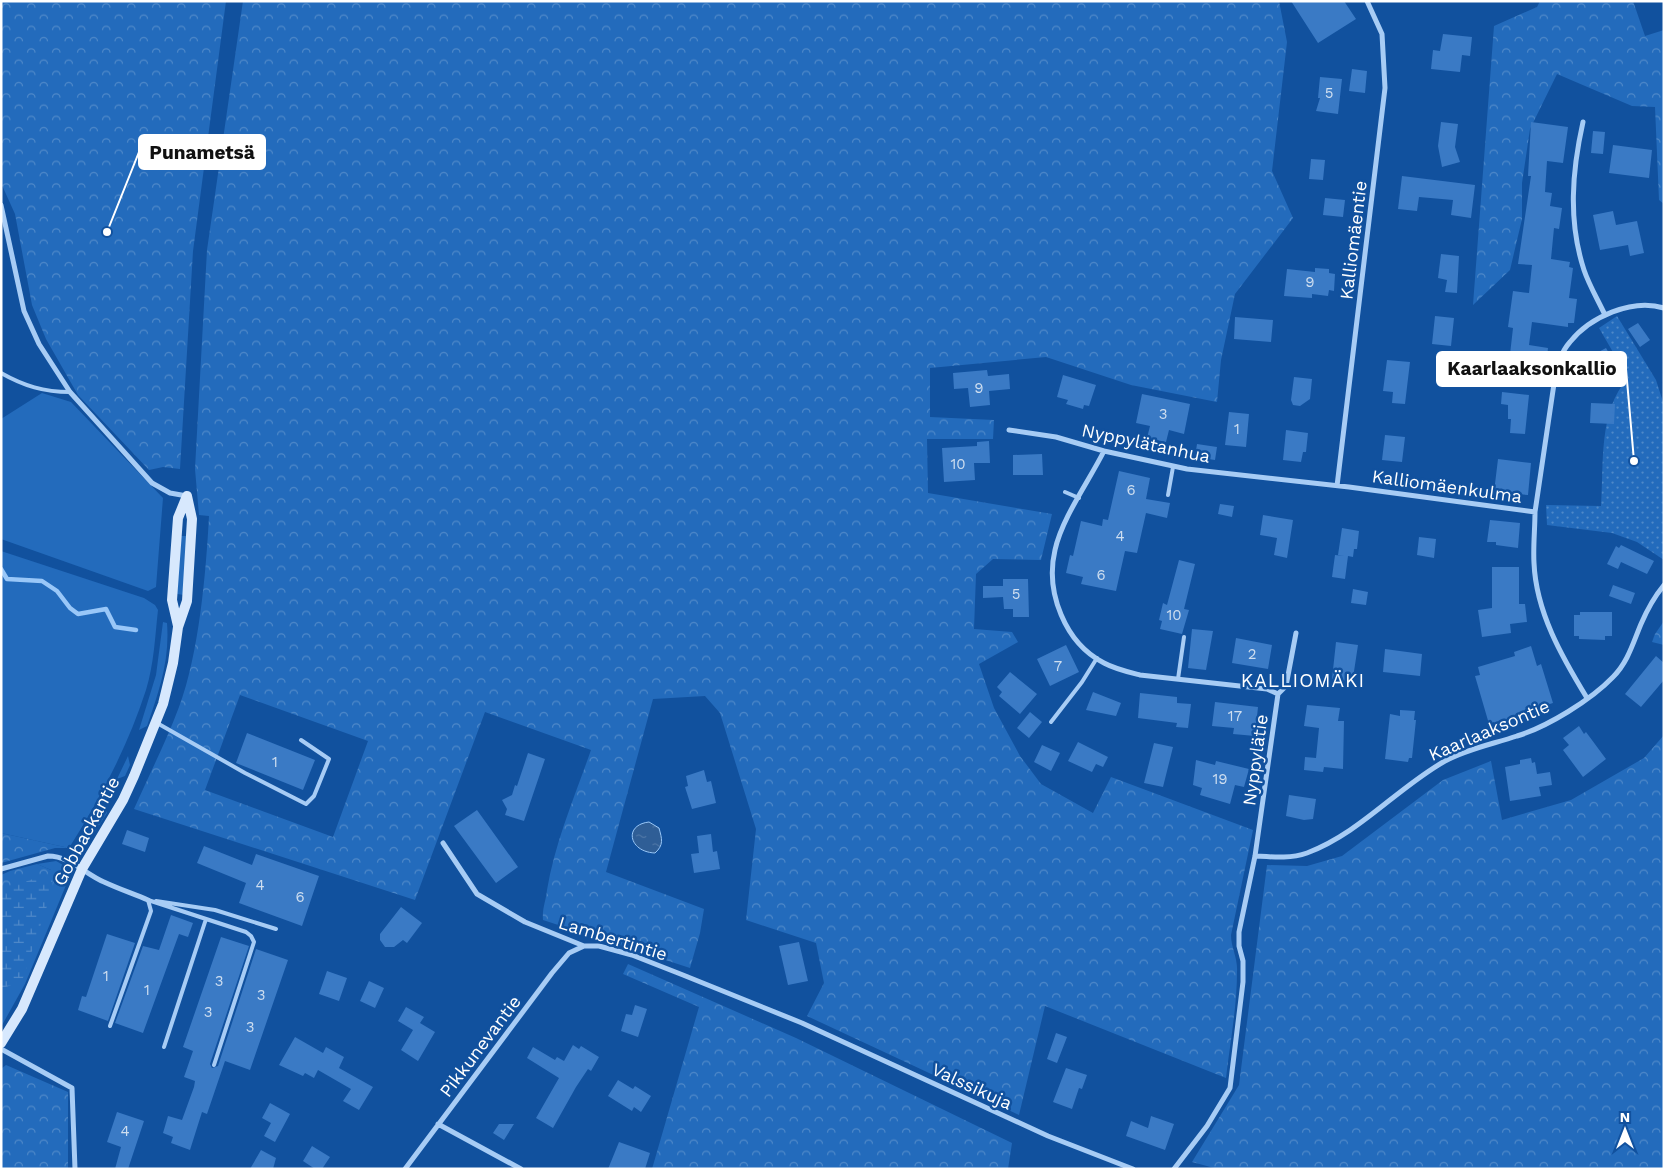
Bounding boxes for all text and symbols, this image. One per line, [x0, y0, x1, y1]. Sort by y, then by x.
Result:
house number: 5 [1325, 84, 1333, 102]
callout: Punametsä [139, 135, 265, 169]
text: Punametsä [149, 141, 255, 164]
street label: Kalliomäentie [1335, 179, 1371, 301]
house number: 9 [1305, 273, 1315, 291]
callout: Kaarlaaksonkallio [1437, 352, 1626, 386]
text: Kaarlaaksonkallio [1447, 357, 1617, 380]
house number: 9 [974, 379, 984, 397]
house number: 3 [1159, 405, 1167, 423]
street label: Nyppylätanhua [1080, 419, 1212, 467]
house number: 1 [1234, 420, 1240, 438]
house number: 10 [950, 455, 966, 473]
street label: Kalliomäenkulma [1371, 465, 1523, 507]
house number: 6 [1126, 481, 1136, 499]
house number: 4 [1115, 527, 1125, 545]
house number: 6 [1096, 566, 1106, 584]
house number: 5 [1012, 585, 1020, 603]
house number: 10 [1166, 606, 1182, 624]
house number: 2 [1248, 645, 1256, 663]
house number: 7 [1054, 657, 1062, 675]
district label: KALLIOMÄKI [1241, 669, 1365, 692]
street label: Kaarlaaksontie [1425, 695, 1553, 765]
house number: 17 [1228, 707, 1242, 725]
street label: Nyppylätie [1238, 713, 1272, 807]
house number: 1 [272, 753, 278, 771]
house number: 19 [1212, 770, 1228, 788]
street label: Gobbackantie [48, 773, 124, 889]
house number: 4 [255, 876, 265, 894]
house number: 6 [295, 888, 305, 906]
street label: Lambertintie [556, 911, 670, 965]
house number: 1 [103, 967, 109, 985]
house number: 3 [215, 972, 223, 990]
house number: 1 [144, 981, 150, 999]
house number: 3 [257, 986, 265, 1004]
street label: Pikkunevantie [435, 991, 525, 1101]
house number: 3 [204, 1003, 212, 1021]
house number: 3 [246, 1018, 254, 1036]
street label: Valssikuja [928, 1058, 1016, 1114]
north arrow [1600, 1105, 1650, 1155]
text: N [1620, 1109, 1630, 1125]
house number: 4 [120, 1122, 130, 1140]

